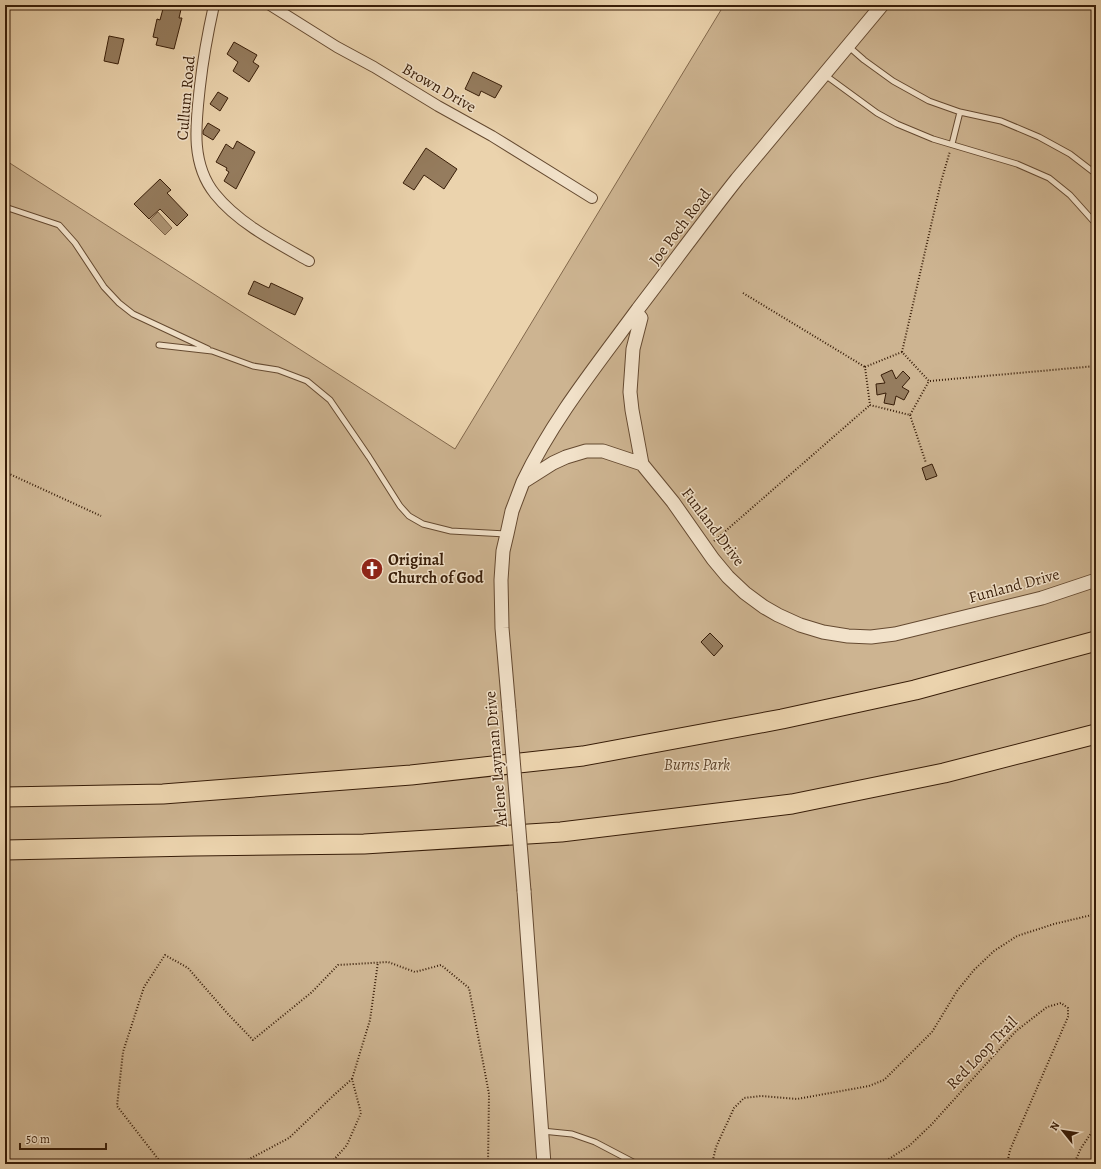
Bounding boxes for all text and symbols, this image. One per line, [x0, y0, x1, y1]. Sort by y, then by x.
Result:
street label: Cullum Road [171, 54, 201, 141]
street label: Brown Drive [398, 58, 480, 118]
street label: Joe Poch Road [644, 184, 716, 270]
street label: Funland Drive [676, 483, 750, 571]
place label: Original Church of God [388, 549, 484, 589]
church icon: Original Church of God [359, 556, 385, 582]
street label: Funland Drive [966, 563, 1062, 609]
street label: Arlene Layman Drive [479, 690, 513, 829]
park label: Burns Park [664, 754, 730, 776]
street label: Red Loop Trail [941, 1011, 1023, 1094]
north arrow [1043, 1111, 1083, 1151]
text: N [1046, 1119, 1063, 1133]
scale bar [20, 1125, 106, 1151]
text: 50 m [26, 1131, 50, 1147]

